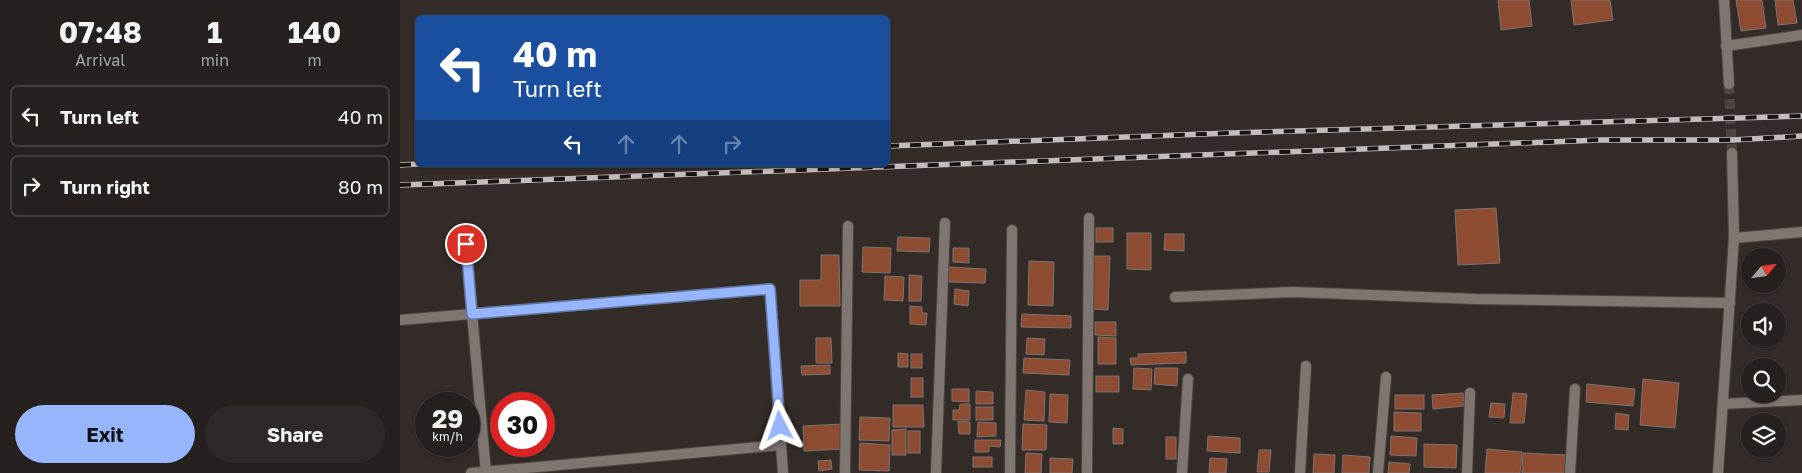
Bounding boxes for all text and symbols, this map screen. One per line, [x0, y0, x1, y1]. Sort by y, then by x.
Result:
text: 07:48 [59, 14, 142, 50]
text: 1 [207, 14, 223, 50]
text: 140 [288, 14, 341, 50]
text: 40 m [513, 33, 597, 75]
icon: left [430, 35, 495, 100]
text: Arrival [75, 50, 125, 70]
text: min [201, 50, 229, 70]
text: m [307, 50, 322, 70]
text: Turn left [513, 75, 602, 102]
icon: left [17, 102, 45, 130]
text: Turn left [60, 105, 139, 128]
text: 40 m [338, 105, 383, 128]
icon: left [559, 130, 587, 158]
icon: ahead [612, 130, 640, 158]
icon: ahead [665, 130, 693, 158]
icon: right [718, 130, 746, 158]
icon: right [17, 172, 45, 200]
text: Turn right [60, 175, 150, 198]
text: 80 m [338, 175, 383, 198]
pin [445, 223, 487, 265]
icon: arrive [452, 230, 480, 258]
north arrow [1741, 248, 1786, 292]
map controls [1741, 248, 1786, 458]
button: sound [1741, 303, 1786, 348]
button: search [1741, 358, 1786, 403]
speed limit sign: 30 [490, 392, 555, 457]
position arrow [753, 399, 805, 451]
text: 29 [432, 403, 463, 434]
button: Exit [15, 405, 195, 463]
button: Share [205, 405, 385, 463]
button: layers [1741, 413, 1786, 458]
text: km/h [432, 429, 463, 444]

